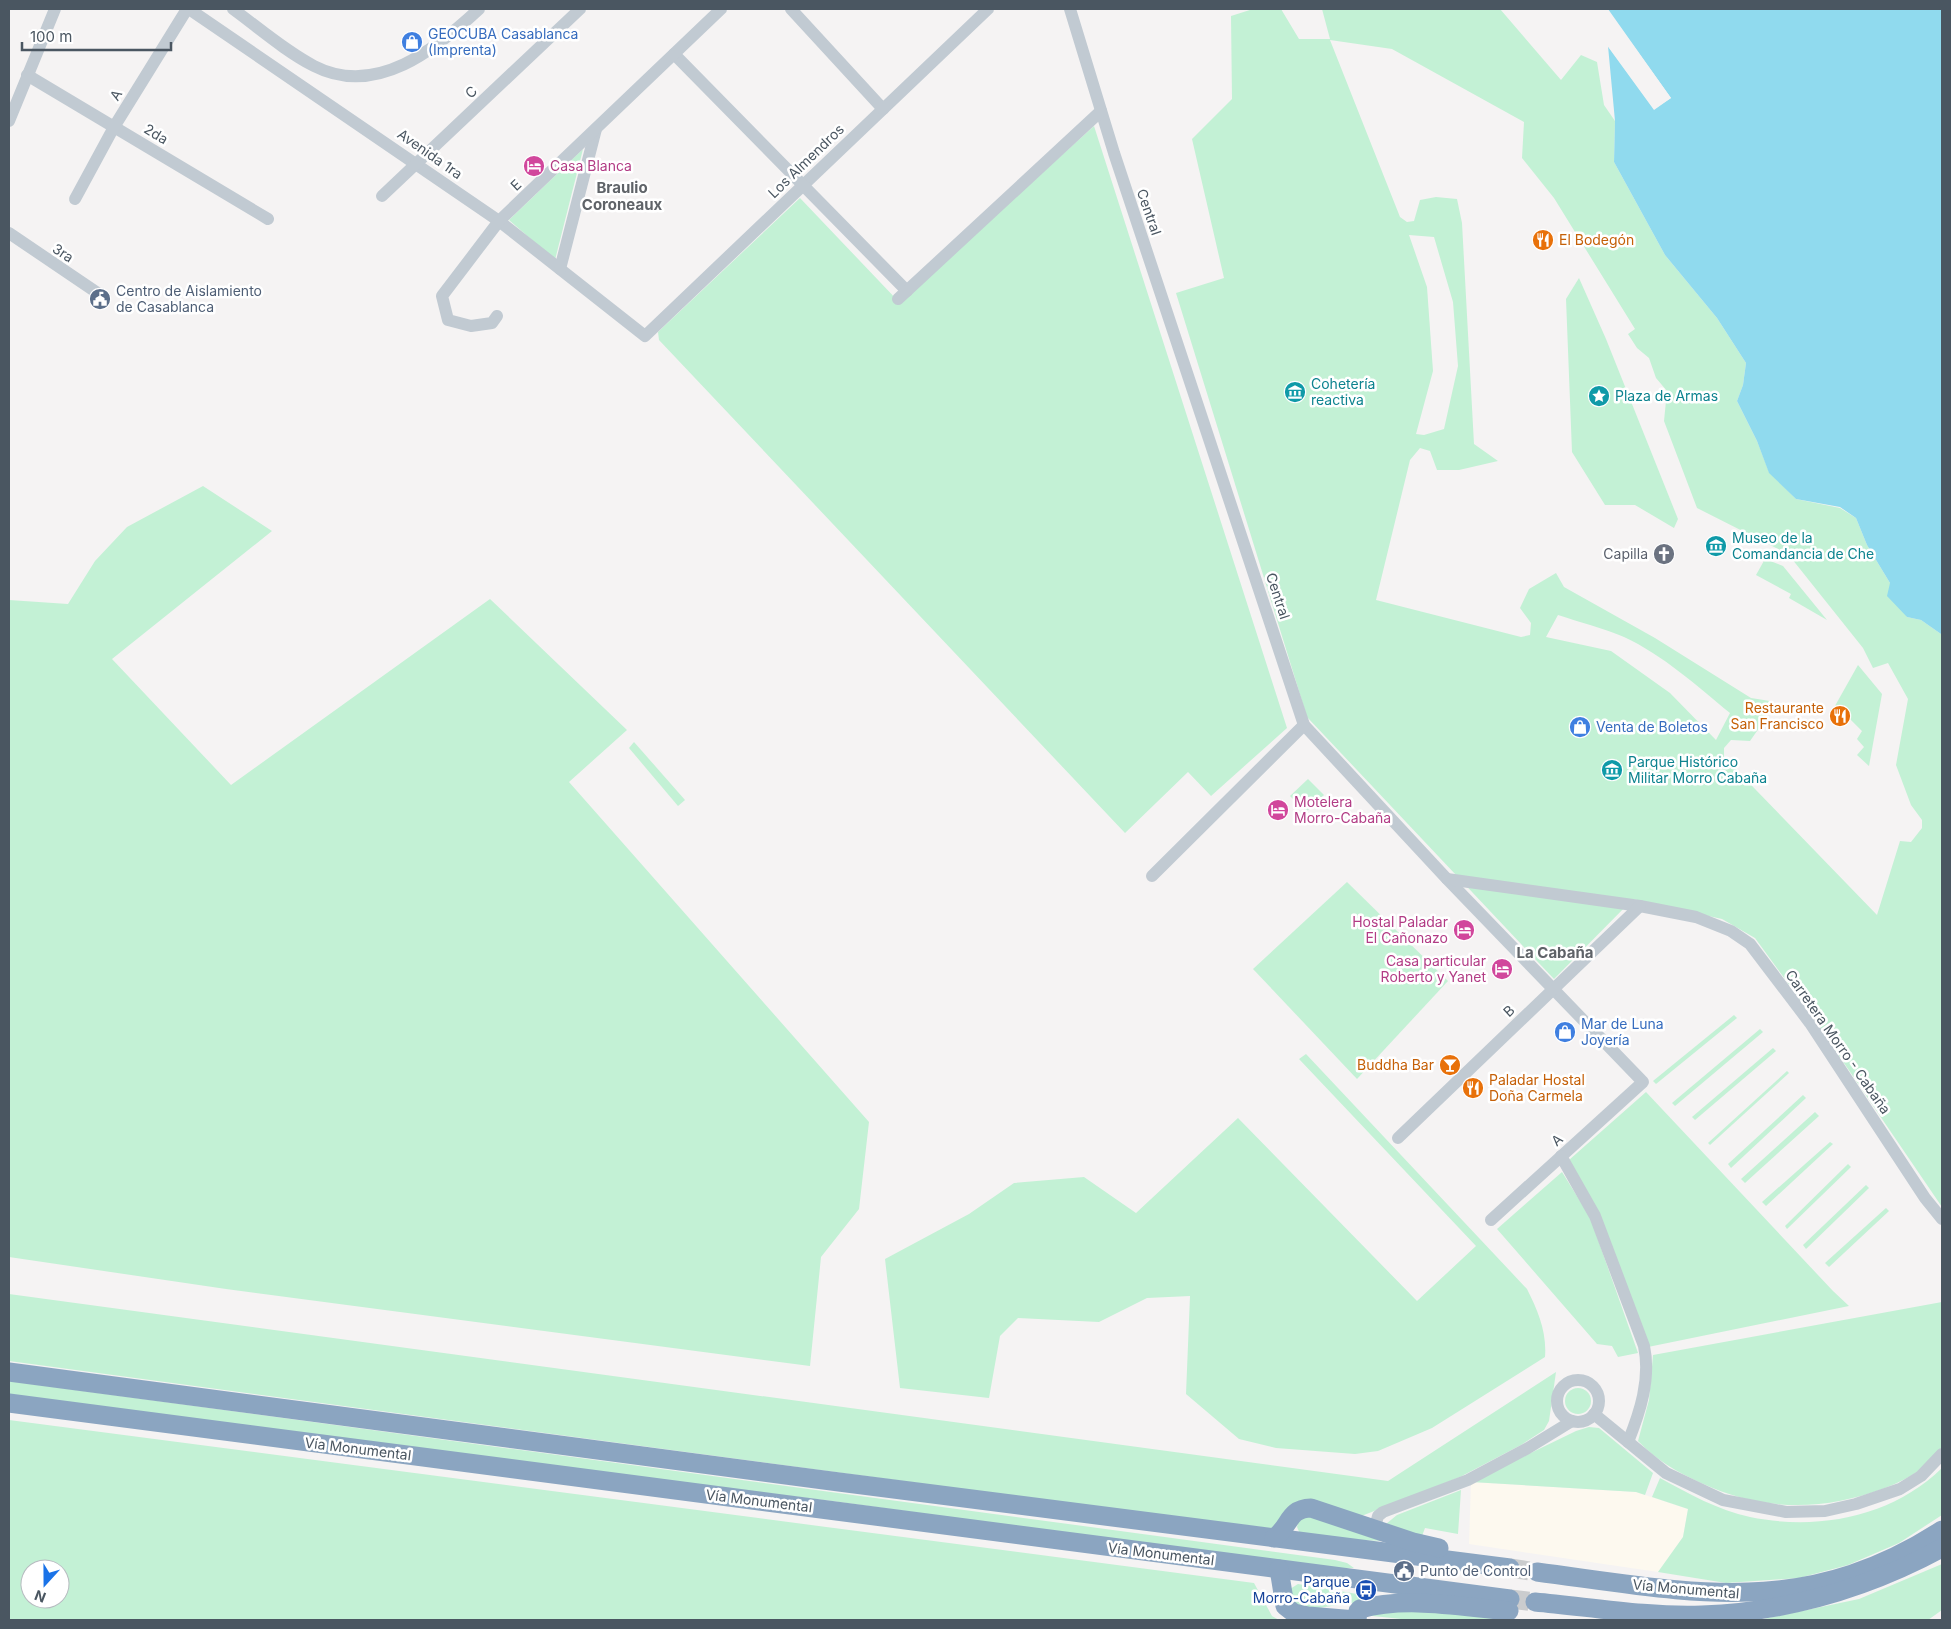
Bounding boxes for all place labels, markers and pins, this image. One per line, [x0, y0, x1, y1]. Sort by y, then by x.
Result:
place label: GEOCUBA Casablanca (Imprenta) [428, 25, 578, 58]
shop icon: GEOCUBA Casablanca (Imprenta) [400, 30, 424, 54]
hotel icon: Casa Blanca [522, 154, 546, 178]
place label: Casa Blanca [550, 157, 632, 174]
restaurant icon: El Bodegón [1531, 228, 1555, 252]
place label: El Bodegón [1559, 231, 1634, 248]
place label: Centro de Aislamiento de Casablanca [116, 282, 262, 315]
public building icon: Centro de Aislamiento de Casablanca [88, 287, 112, 311]
place label: Cohetería reactiva [1311, 375, 1375, 408]
museum icon: Cohetería reactiva [1283, 380, 1307, 404]
place icon: Plaza de Armas [1587, 384, 1611, 408]
place label: Plaza de Armas [1615, 387, 1718, 404]
place label: Museo de la Comandancia de Che [1732, 529, 1874, 562]
museum icon: Museo de la Comandancia de Che [1704, 534, 1728, 558]
church icon: Capilla [1652, 542, 1676, 566]
place label: Capilla [1603, 545, 1648, 562]
place label: Restaurante San Francisco [1731, 699, 1824, 732]
restaurant icon: Restaurante San Francisco [1828, 704, 1852, 728]
shop icon: Venta de Boletos [1568, 715, 1592, 739]
place label: Venta de Boletos [1596, 718, 1708, 735]
place label: Parque Histórico Militar Morro Cabaña [1628, 753, 1767, 786]
museum icon: Parque Histórico Militar Morro Cabaña [1600, 758, 1624, 782]
place label: Motelera Morro-Cabaña [1294, 793, 1391, 826]
hotel icon: Motelera Morro-Cabaña [1266, 798, 1290, 822]
place label: Hostal Paladar El Cañonazo [1352, 913, 1448, 946]
hotel icon: Hostal Paladar El Cañonazo [1452, 918, 1476, 942]
place label: Casa particular Roberto y Yanet [1381, 952, 1486, 985]
hotel icon: Casa particular Roberto y Yanet [1490, 957, 1514, 981]
place label: Mar de Luna Joyería [1581, 1015, 1664, 1048]
shop icon: Mar de Luna Joyería [1553, 1020, 1577, 1044]
bar icon: Buddha Bar [1438, 1053, 1462, 1077]
place label: Buddha Bar [1357, 1056, 1434, 1073]
place label: Paladar Hostal Doña Carmela [1489, 1071, 1585, 1104]
restaurant icon: Paladar Hostal Doña Carmela [1461, 1076, 1485, 1100]
public building icon: Punto de Control [1392, 1559, 1416, 1583]
place label: Punto de Control [1420, 1562, 1531, 1579]
place label: Parque Morro-Cabaña [1253, 1573, 1350, 1606]
bus stop icon: Parque Morro-Cabaña [1354, 1578, 1378, 1602]

